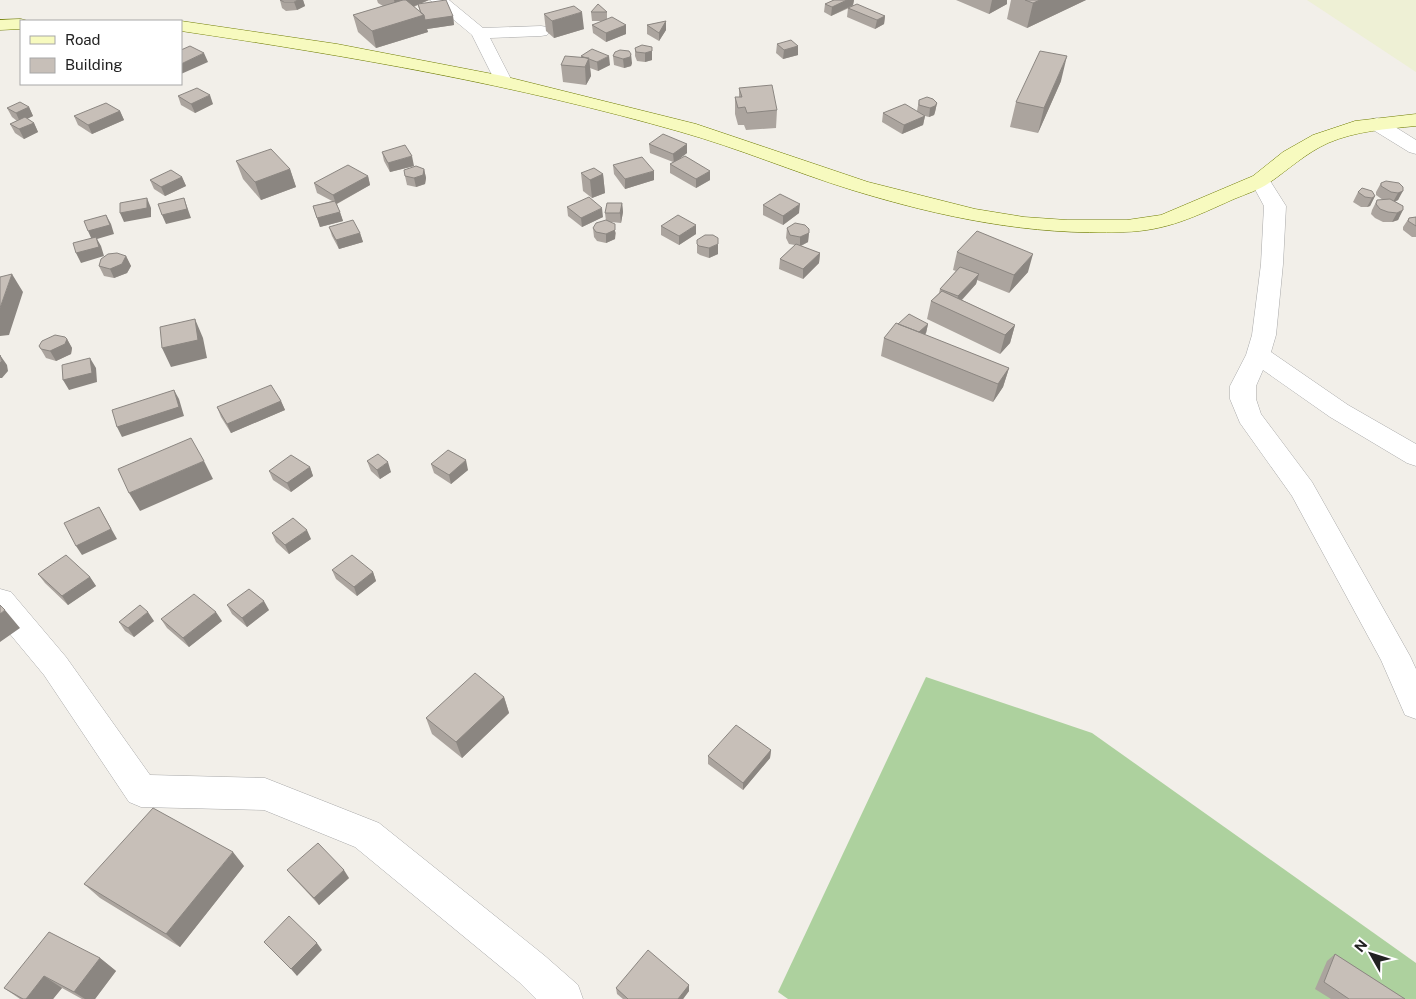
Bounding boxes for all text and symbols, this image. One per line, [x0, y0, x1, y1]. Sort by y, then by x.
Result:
legend [20, 20, 182, 85]
text: Road [65, 31, 101, 48]
text: Building [65, 56, 123, 73]
north arrow [1346, 929, 1396, 979]
text: N [1351, 937, 1371, 955]

